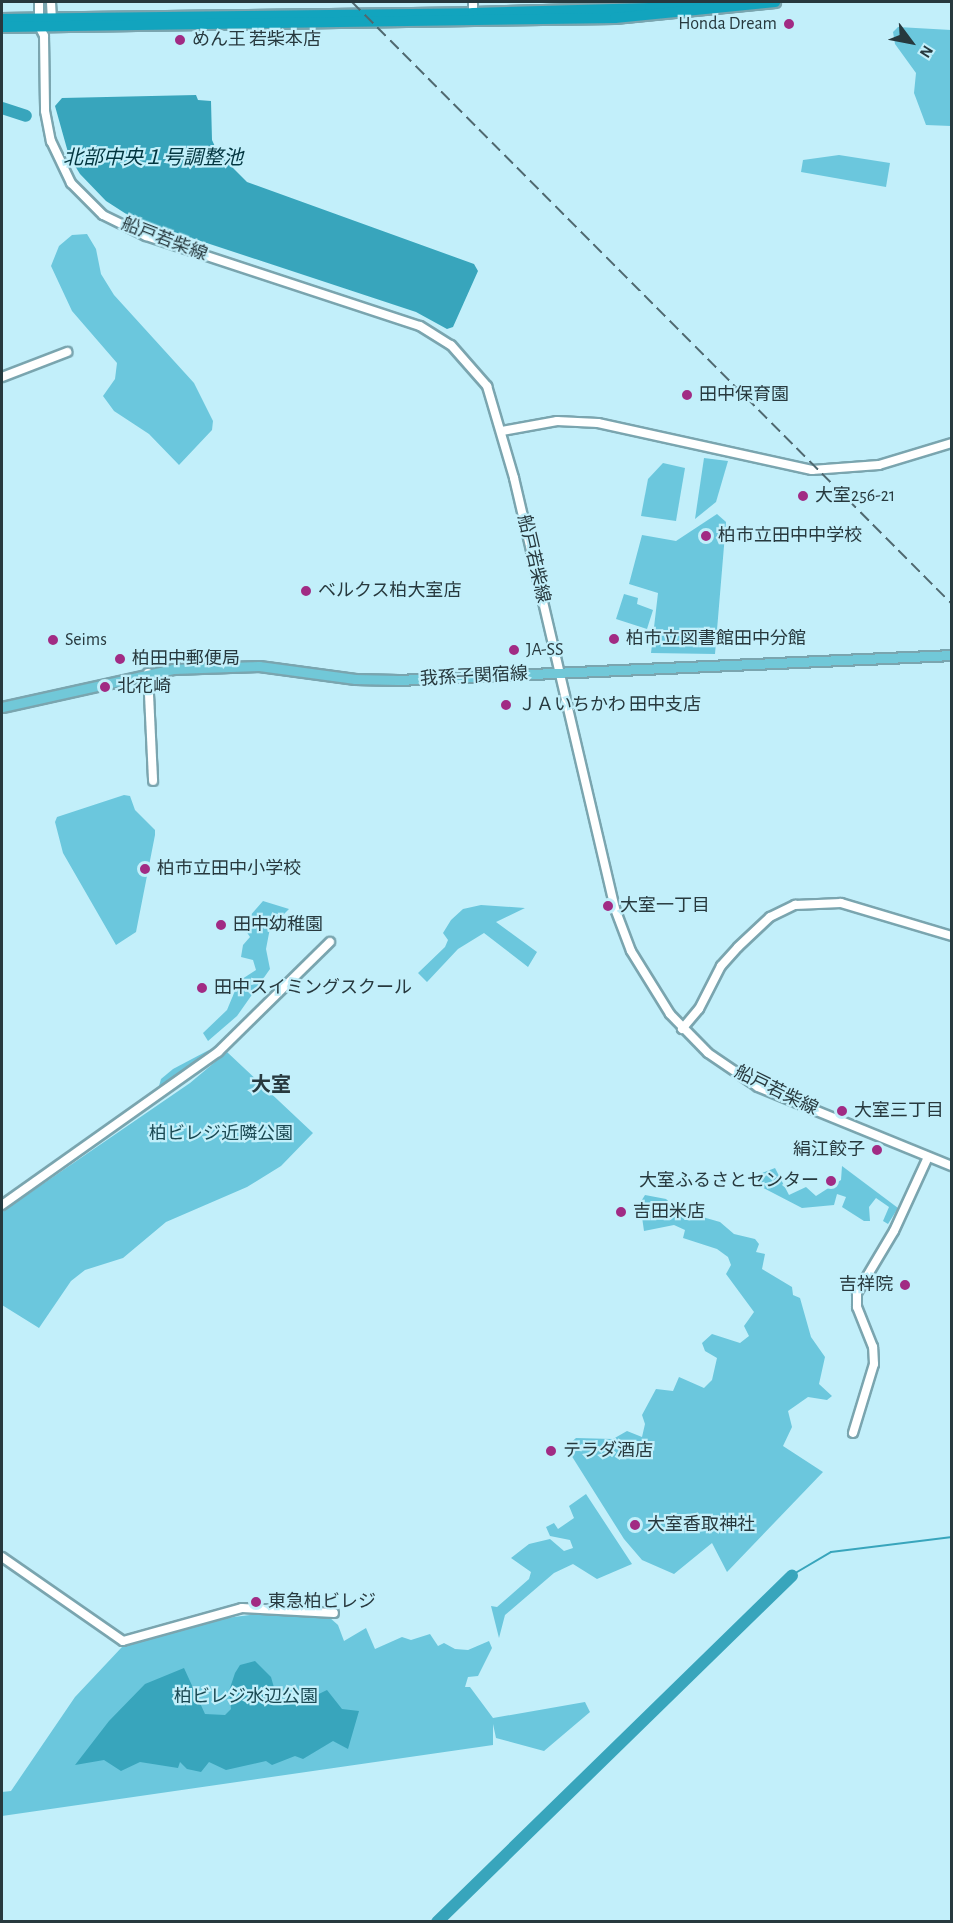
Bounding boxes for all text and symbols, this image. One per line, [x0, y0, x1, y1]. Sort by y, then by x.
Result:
north arrow [881, 12, 941, 72]
place label: Honda Dream [678, 13, 777, 35]
marker: Honda Dream [782, 17, 796, 31]
place label: めん王 若柴本店 [192, 29, 321, 51]
marker: めん王 若柴本店 [173, 33, 187, 47]
text: N [917, 43, 936, 60]
water label: 北部中央１号調整池 [63, 146, 243, 170]
street label: 船戸若柴線 [118, 214, 210, 266]
place label: 田中保育園 [699, 384, 789, 406]
marker: 田中保育園 [680, 388, 694, 402]
place label: 大室256-21 [815, 485, 895, 507]
marker: 大室256-21 [796, 489, 810, 503]
street label: 船戸若柴線 [512, 513, 554, 605]
place label: 柏市立田中中学校 [718, 525, 862, 547]
marker: 柏市立田中中学校 [699, 529, 713, 543]
place label: ベルクス柏大室店 [318, 580, 462, 602]
marker: ベルクス柏大室店 [299, 584, 313, 598]
place label: 柏市立図書館田中分館 [626, 628, 806, 650]
place label: Seims [65, 629, 107, 651]
marker: 柏市立図書館田中分館 [607, 632, 621, 646]
marker: Seims [46, 633, 60, 647]
place label: JA-SS [526, 639, 564, 661]
marker: JA-SS [507, 643, 521, 657]
place label: 柏田中郵便局 [132, 648, 240, 670]
marker: 柏田中郵便局 [113, 652, 127, 666]
street label: 我孫子関宿線 [420, 663, 528, 691]
place label: 北花崎 [117, 676, 171, 698]
marker: 北花崎 [98, 680, 112, 694]
place label: ＪＡいちかわ 田中支店 [518, 694, 701, 716]
marker: ＪＡいちかわ 田中支店 [499, 698, 513, 712]
place label: 柏市立田中小学校 [157, 858, 301, 880]
marker: 柏市立田中小学校 [138, 862, 152, 876]
place label: 大室一丁目 [620, 895, 710, 917]
marker: 大室一丁目 [601, 899, 615, 913]
place label: 田中幼稚園 [233, 914, 323, 936]
marker: 田中幼稚園 [214, 918, 228, 932]
place label: 田中スイミングスクール [214, 977, 412, 999]
marker: 田中スイミングスクール [195, 981, 209, 995]
street label: 船戸若柴線 [731, 1062, 821, 1120]
district label: 大室 [251, 1073, 291, 1097]
place label: 大室三丁目 [854, 1100, 944, 1122]
marker: 大室三丁目 [835, 1104, 849, 1118]
park label: 柏ビレジ近隣公園 [149, 1123, 293, 1145]
place label: 絹江餃子 [793, 1139, 865, 1161]
marker: 絹江餃子 [870, 1143, 884, 1157]
place label: 大室ふるさとセンター [639, 1170, 819, 1192]
marker: 大室ふるさとセンター [824, 1174, 838, 1188]
place label: 吉田米店 [633, 1201, 705, 1223]
marker: 吉田米店 [614, 1205, 628, 1219]
place label: 吉祥院 [839, 1274, 893, 1296]
marker: 吉祥院 [898, 1278, 912, 1292]
place label: テラダ酒店 [563, 1440, 653, 1462]
marker: テラダ酒店 [544, 1444, 558, 1458]
place label: 大室香取神社 [647, 1514, 755, 1536]
marker: 大室香取神社 [628, 1518, 642, 1532]
place label: 東急柏ビレジ [268, 1591, 376, 1613]
marker: 東急柏ビレジ [249, 1595, 263, 1609]
park label: 柏ビレジ水辺公園 [174, 1686, 318, 1708]

